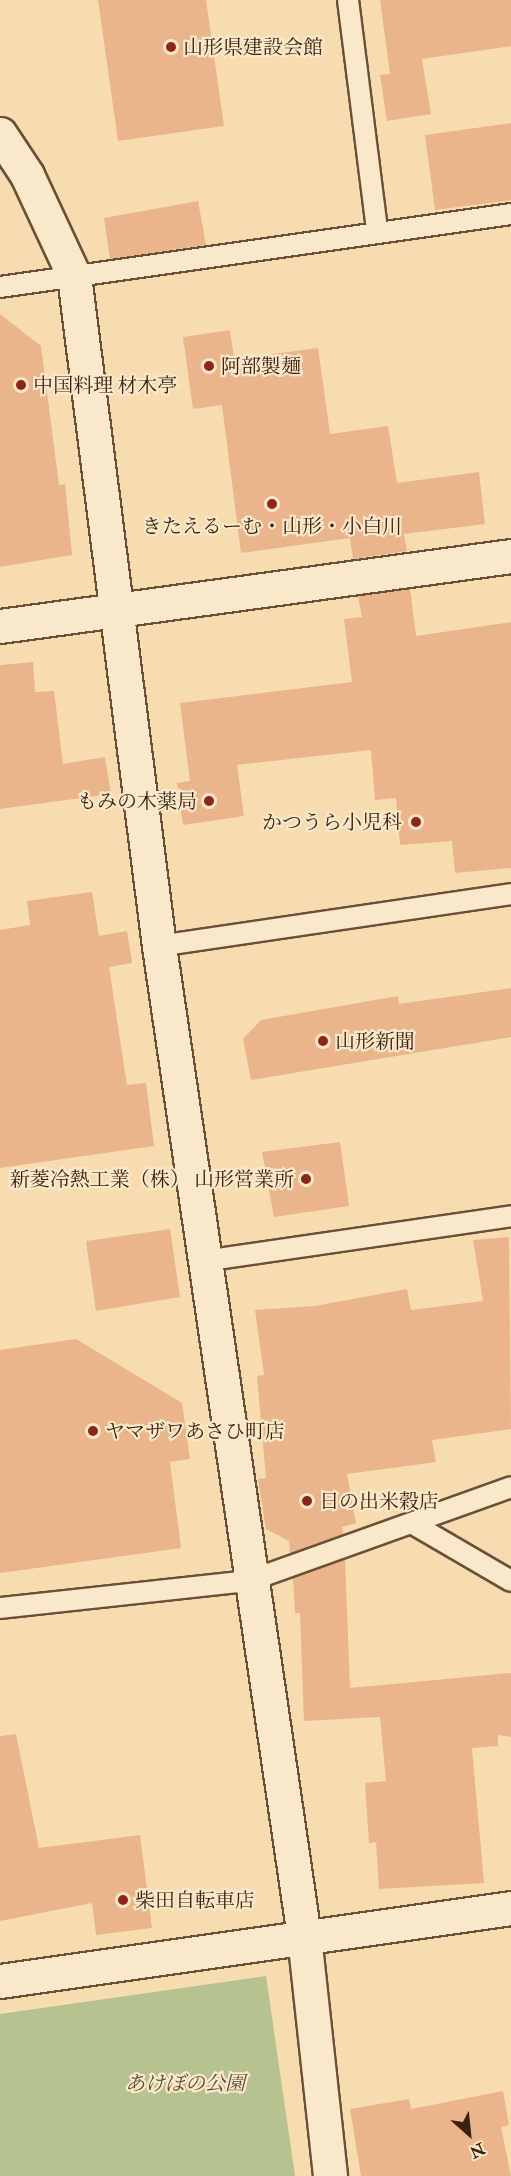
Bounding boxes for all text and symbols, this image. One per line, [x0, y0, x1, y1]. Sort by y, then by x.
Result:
place label: 山形県建設会館 [183, 35, 323, 59]
marker: 山形県建設会館 [164, 40, 178, 54]
place label: 阿部製麺 [221, 354, 301, 378]
marker: 阿部製麺 [202, 359, 216, 373]
place label: 中国料理 材木亭 [33, 373, 177, 397]
marker: 中国料理 材木亭 [14, 378, 28, 392]
marker: きたえるーむ・山形・小白川 [265, 497, 279, 511]
place label: きたえるーむ・山形・小白川 [142, 514, 402, 538]
place label: もみの木薬局 [77, 789, 197, 813]
marker: もみの木薬局 [202, 794, 216, 808]
place label: かつうら小児科 [262, 810, 402, 834]
marker: かつうら小児科 [407, 813, 425, 831]
place label: 山形新聞 [335, 1029, 415, 1053]
marker: 山形新聞 [316, 1034, 330, 1048]
place label: 新菱冷熱工業（株） 山形営業所 [10, 1167, 294, 1191]
marker: 新菱冷熱工業（株） 山形営業所 [299, 1172, 313, 1186]
place label: ヤマザワあさひ町店 [105, 1419, 285, 1443]
marker: ヤマザワあさひ町店 [86, 1424, 100, 1438]
place label: 日の出米穀店 [319, 1489, 439, 1513]
marker: 日の出米穀店 [300, 1494, 314, 1508]
place label: 柴田自転車店 [135, 1888, 255, 1912]
marker: 柴田自転車店 [116, 1893, 130, 1907]
park label: あけぼの公園 [125, 2071, 245, 2095]
north arrow [439, 2104, 499, 2164]
text: N [466, 2138, 488, 2162]

